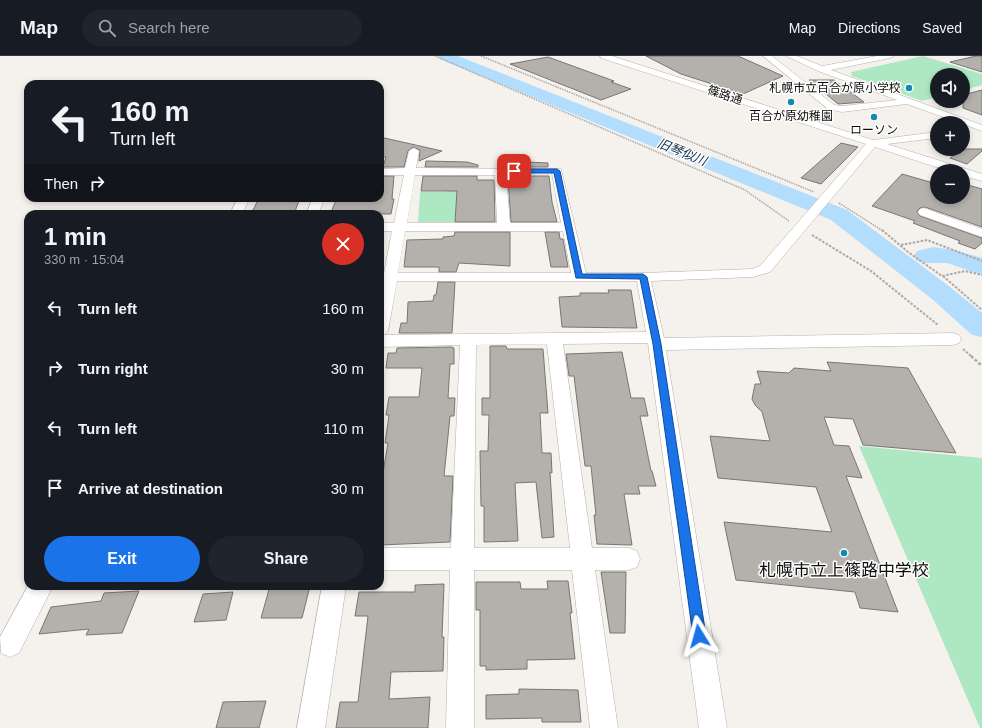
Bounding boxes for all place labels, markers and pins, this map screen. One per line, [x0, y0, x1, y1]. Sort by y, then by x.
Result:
place label: 札幌市立百合が原小学校 [769, 81, 901, 95]
marker: 札幌市立百合が原小学校 [904, 83, 914, 93]
marker: 百合が原幼稚園 [786, 97, 796, 107]
place label: 百合が原幼稚園 [749, 109, 833, 123]
marker: ローソン [869, 112, 879, 122]
place label: ローソン [850, 123, 898, 137]
pin [497, 154, 531, 188]
marker: 札幌市立上篠路中学校 [839, 548, 849, 558]
place label: 札幌市立上篠路中学校 [759, 561, 929, 580]

